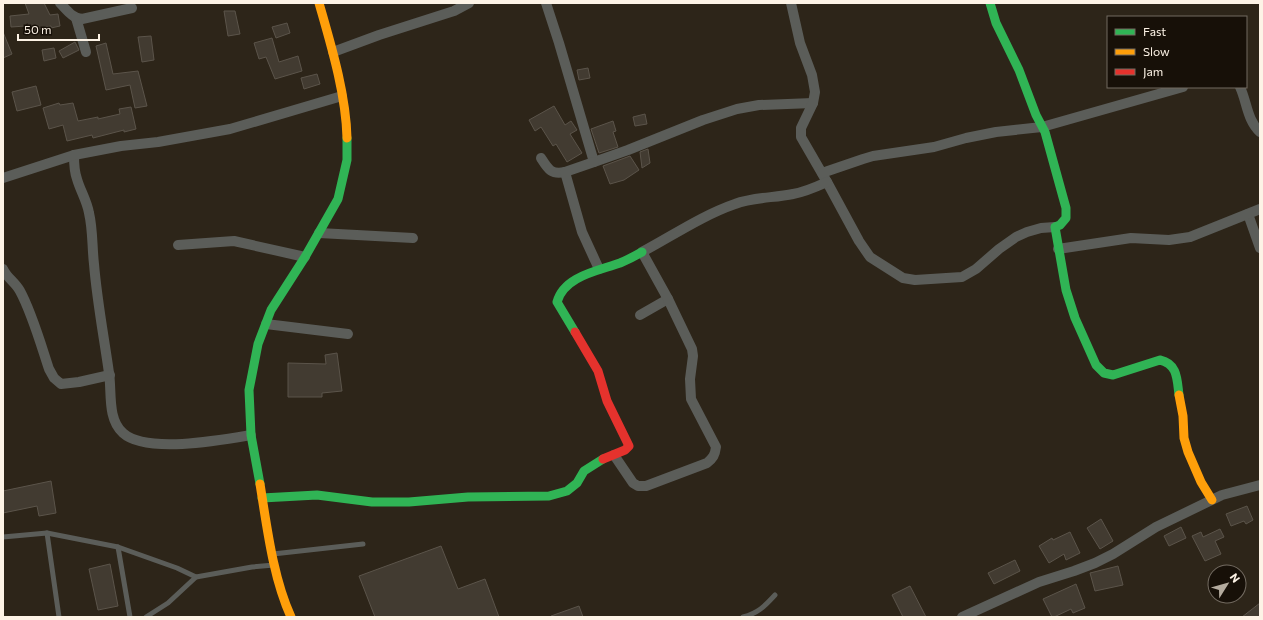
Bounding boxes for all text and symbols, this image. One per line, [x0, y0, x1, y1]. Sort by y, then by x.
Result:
scale bar [18, 16, 99, 42]
legend [1107, 16, 1247, 88]
text: 50 m [24, 22, 52, 36]
text: Fast [1143, 24, 1166, 38]
text: Slow [1143, 44, 1170, 58]
text: Jam [1143, 64, 1163, 79]
north arrow [1207, 564, 1247, 604]
text: N [1228, 570, 1243, 585]

